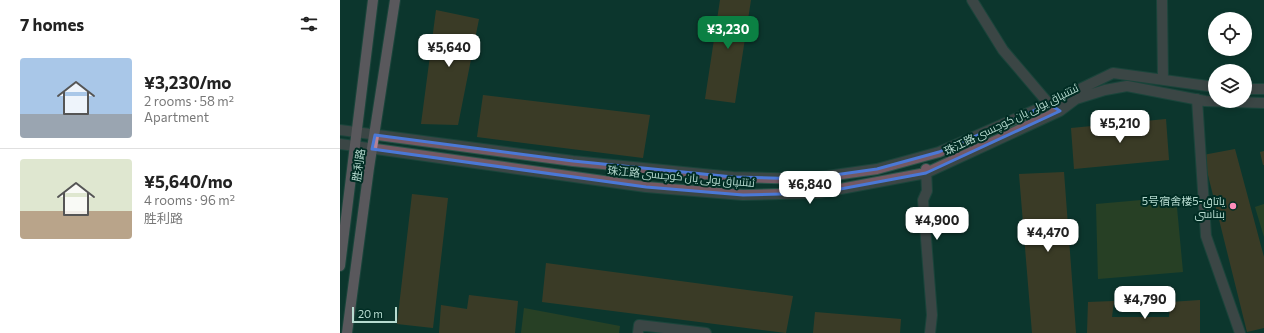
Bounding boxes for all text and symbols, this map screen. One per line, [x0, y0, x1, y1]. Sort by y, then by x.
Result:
map controls [1208, 12, 1252, 108]
button: locate [1208, 12, 1252, 56]
icon: filters [298, 13, 320, 35]
text: 7 homes [20, 14, 84, 35]
pin: ¥3,230 [695, 16, 761, 50]
text: ¥3,230 [707, 21, 749, 37]
pin: ¥5,640 [416, 34, 482, 68]
text: ¥5,640 [427, 39, 471, 55]
button: layers [1208, 64, 1252, 108]
text: ¥3,230/mo [144, 72, 232, 93]
icon: home [52, 74, 100, 122]
street label: 珠江路 ئىتتىپاق يولى يان كوچىسى [942, 81, 1081, 158]
text: 2 rooms · 58 m² [144, 93, 234, 109]
text: Apartment [144, 109, 209, 125]
pin: ¥5,210 [1087, 110, 1153, 144]
text: ¥5,210 [1099, 115, 1141, 131]
street label: 胜利路 [349, 148, 367, 182]
street label: 珠江路 ئىتتىپاق يولى يان كوچىسى [607, 163, 755, 190]
text: ¥5,640/mo [144, 171, 233, 192]
pin: ¥6,840 [777, 171, 843, 205]
icon: home [52, 175, 100, 223]
text: ¥6,840 [788, 176, 832, 192]
text: 4 rooms · 96 m² [144, 192, 235, 208]
place label: 5号宿舍楼5-ياتاق بىناسى [1142, 194, 1225, 221]
marker: 5号宿舍楼5-ياتاق بىناسى [1228, 201, 1238, 211]
pin: ¥4,900 [904, 207, 970, 241]
text: 胜利路 [144, 210, 183, 226]
text: ¥4,900 [915, 212, 959, 228]
pin: ¥4,470 [1015, 219, 1081, 253]
text: ¥4,470 [1027, 224, 1069, 240]
pin: ¥4,790 [1112, 286, 1178, 320]
text: ¥4,790 [1123, 291, 1167, 307]
scale bar [352, 305, 397, 324]
text: 20 m [358, 307, 383, 320]

